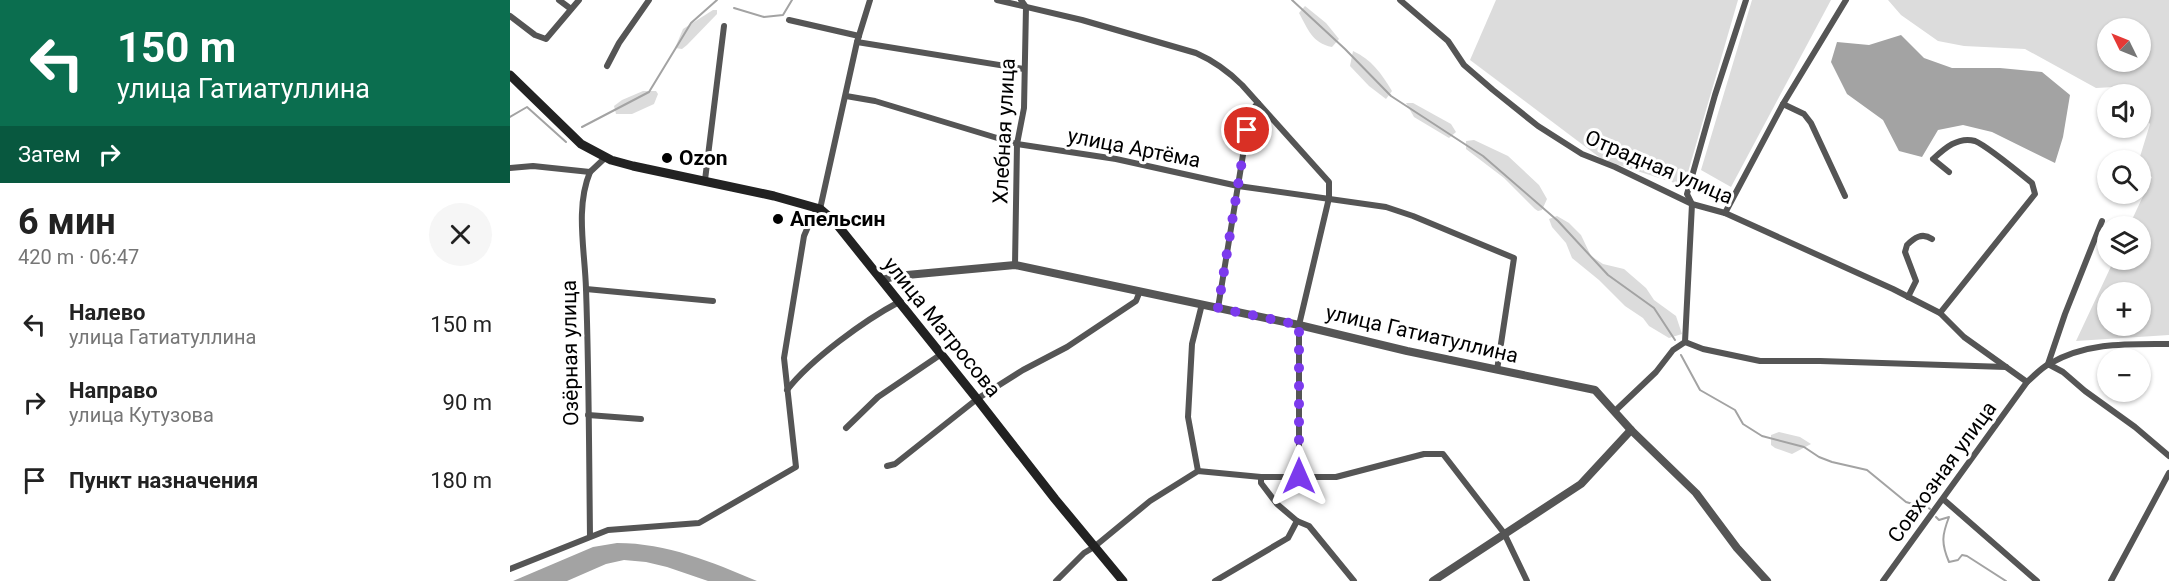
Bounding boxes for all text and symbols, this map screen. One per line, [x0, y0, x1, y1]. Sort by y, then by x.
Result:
north arrow [2097, 18, 2151, 72]
map controls [2097, 18, 2151, 402]
text: 150 m [117, 23, 236, 72]
icon: left [18, 24, 96, 102]
street label: Хлебная улица [988, 57, 1020, 205]
text: улица Гатиатуллина [117, 73, 370, 105]
button: sound [2097, 84, 2151, 138]
pin [1221, 104, 1272, 155]
icon: arrive [1230, 113, 1263, 146]
street label: улица Артёма [1065, 123, 1203, 173]
street label: Отрадная улица [1581, 125, 1737, 209]
icon: right [93, 138, 126, 171]
text: Затем [18, 142, 81, 167]
place label: Ozon [679, 146, 728, 170]
button: search [2097, 150, 2151, 204]
marker: Ozon [660, 151, 674, 165]
text: 6 мин [18, 201, 116, 243]
button: close [429, 203, 492, 266]
place label: Апельсин [790, 207, 885, 231]
marker: Апельсин [771, 212, 785, 226]
button: layers [2097, 216, 2151, 270]
text: 420 m · 06:47 [18, 245, 139, 269]
street label: улица Матросова [878, 252, 1006, 402]
street label: Озёрная улица [557, 280, 583, 426]
button: + [2097, 282, 2151, 336]
text: Налево [69, 300, 146, 325]
street label: улица Гатиатуллина [1323, 300, 1521, 368]
icon: left [18, 308, 51, 341]
text: 150 m [430, 312, 492, 337]
text: улица Гатиатуллина [69, 325, 256, 349]
button: − [2097, 348, 2151, 402]
text: Направо [69, 378, 158, 403]
icon: right [18, 386, 51, 419]
text: 90 m [443, 390, 492, 415]
street label: Совхозная улица [1883, 397, 2001, 547]
text: улица Кутузова [69, 403, 214, 427]
position arrow [1267, 444, 1331, 508]
icon: arrive [18, 464, 51, 497]
text: Пункт назначения [69, 468, 258, 493]
text: 180 m [430, 468, 492, 493]

